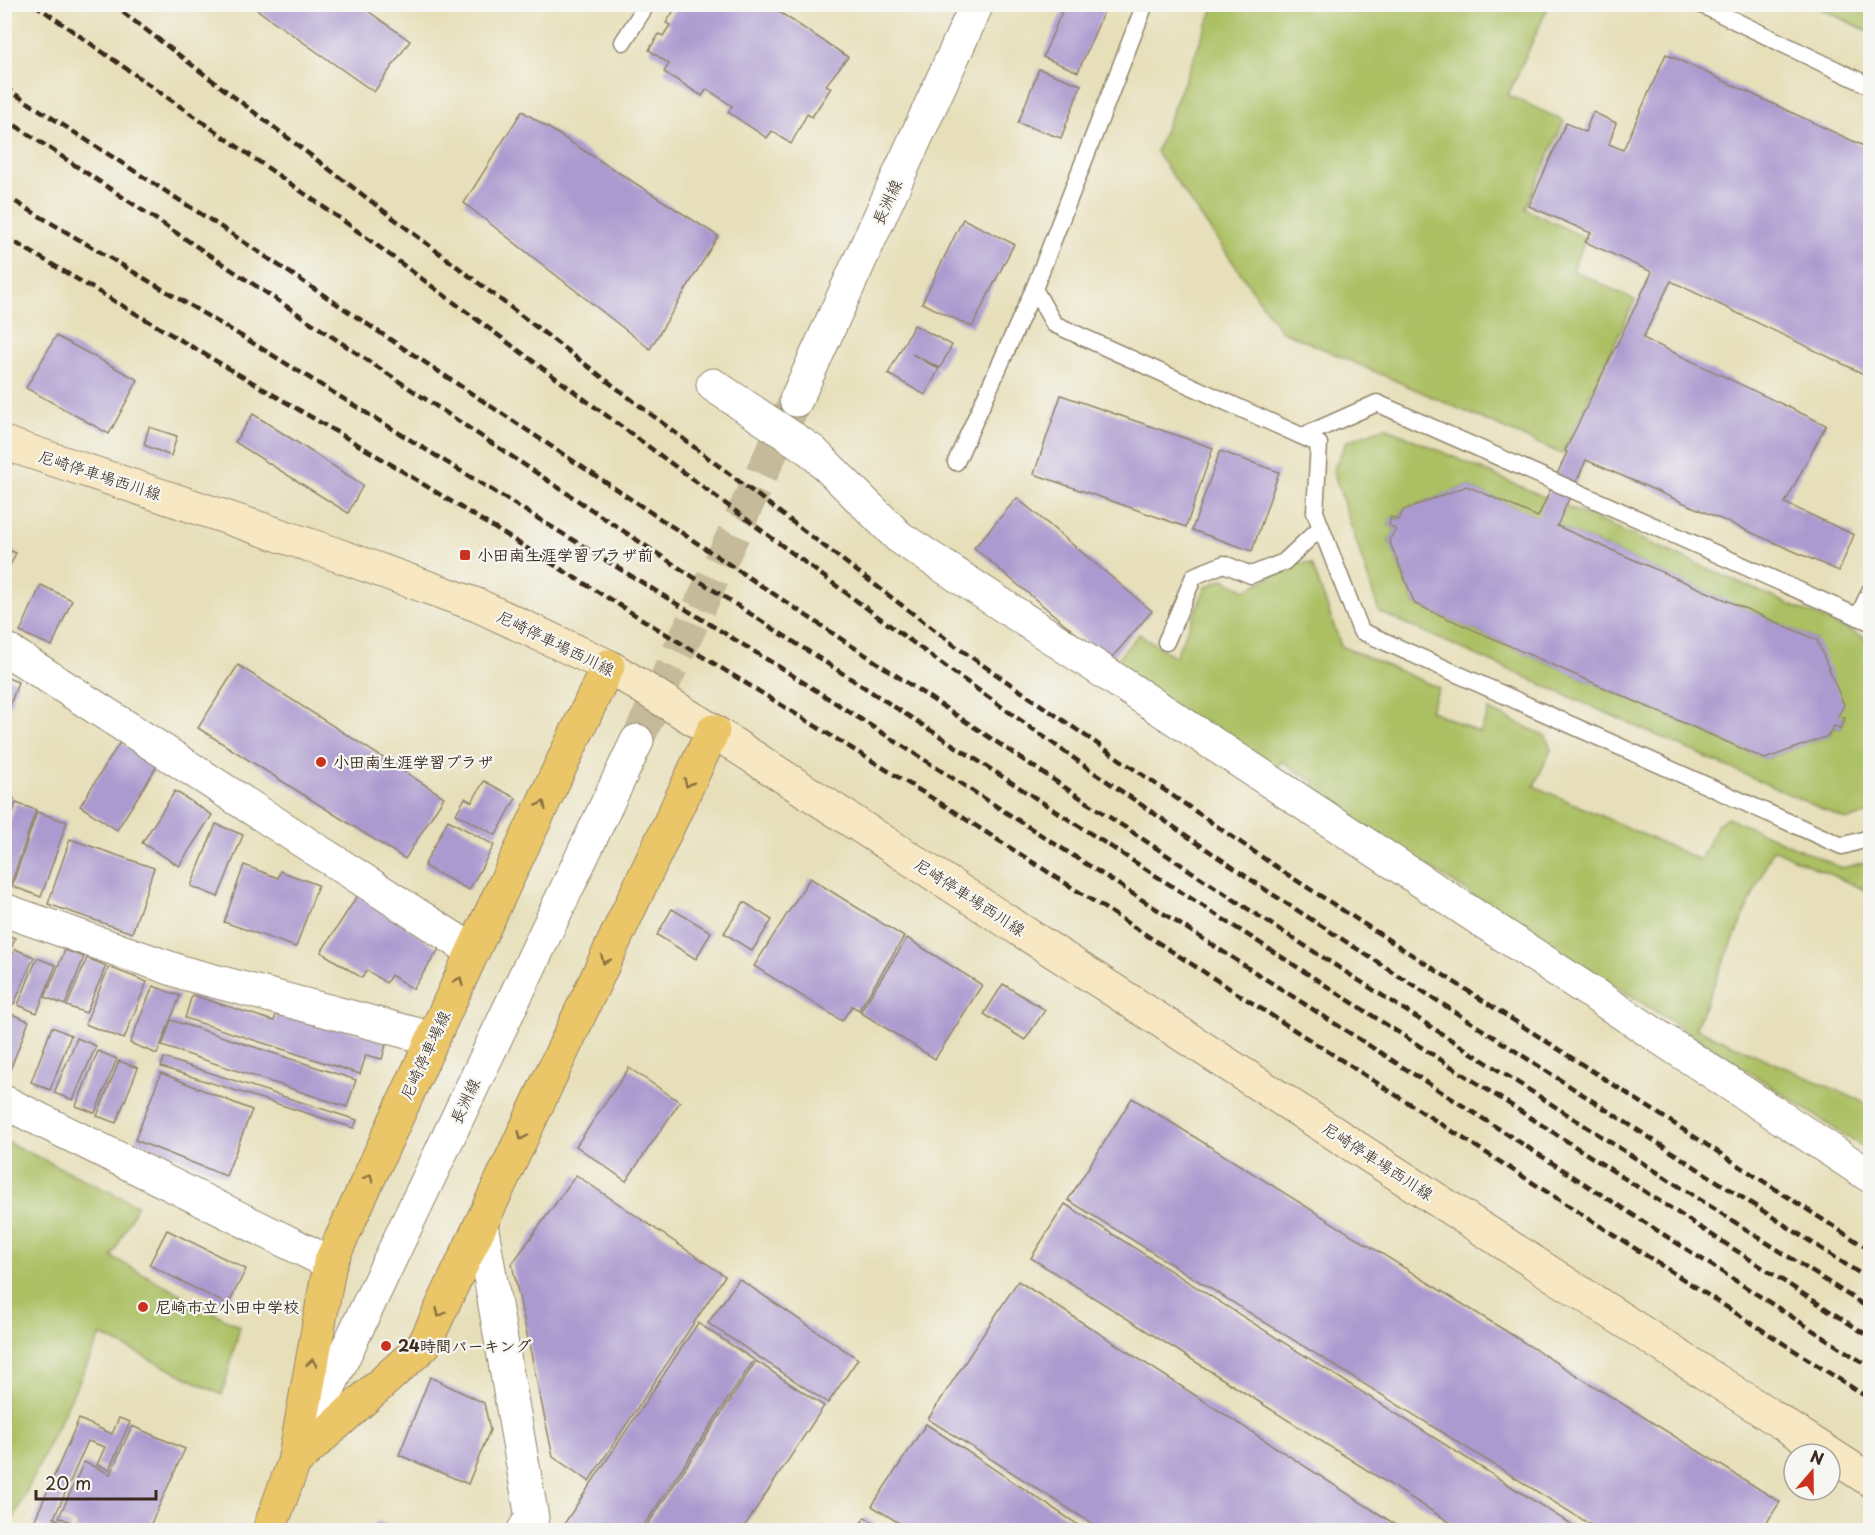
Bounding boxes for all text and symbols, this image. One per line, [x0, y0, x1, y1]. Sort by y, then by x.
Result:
street label: 長洲線 [865, 175, 907, 228]
street label: 尼崎停車場西川線 [36, 443, 165, 505]
place label: 小田南生涯学習プラザ前 [477, 542, 653, 566]
marker: 小田南生涯学習プラザ前 [458, 548, 472, 562]
street label: 尼崎停車場西川線 [494, 603, 619, 681]
place label: 小田南生涯学習プラザ [333, 749, 493, 773]
marker: 小田南生涯学習プラザ [314, 755, 328, 769]
one-way arrow [684, 777, 696, 788]
one-way arrow [534, 800, 546, 811]
street label: 尼崎停車場西川線 [910, 851, 1031, 941]
one-way arrow [601, 953, 613, 964]
one-way arrow [452, 977, 464, 988]
street label: 尼崎停車場線 [393, 1006, 455, 1103]
street label: 長洲線 [443, 1074, 485, 1127]
street label: 尼崎停車場西川線 [1318, 1115, 1439, 1205]
one-way arrow [518, 1130, 530, 1141]
one-way arrow [362, 1173, 374, 1184]
place label: 尼崎市立小田中学校 [155, 1294, 299, 1318]
marker: 尼崎市立小田中学校 [136, 1300, 150, 1314]
one-way arrow [435, 1306, 447, 1317]
place label: 24時間パーキング [398, 1333, 532, 1357]
marker: 24時間パーキング [379, 1339, 393, 1353]
one-way arrow [305, 1358, 318, 1368]
north arrow [1782, 1442, 1842, 1502]
text: N [1807, 1444, 1828, 1470]
scale bar [36, 1463, 156, 1501]
text: 20 m [45, 1469, 91, 1496]

